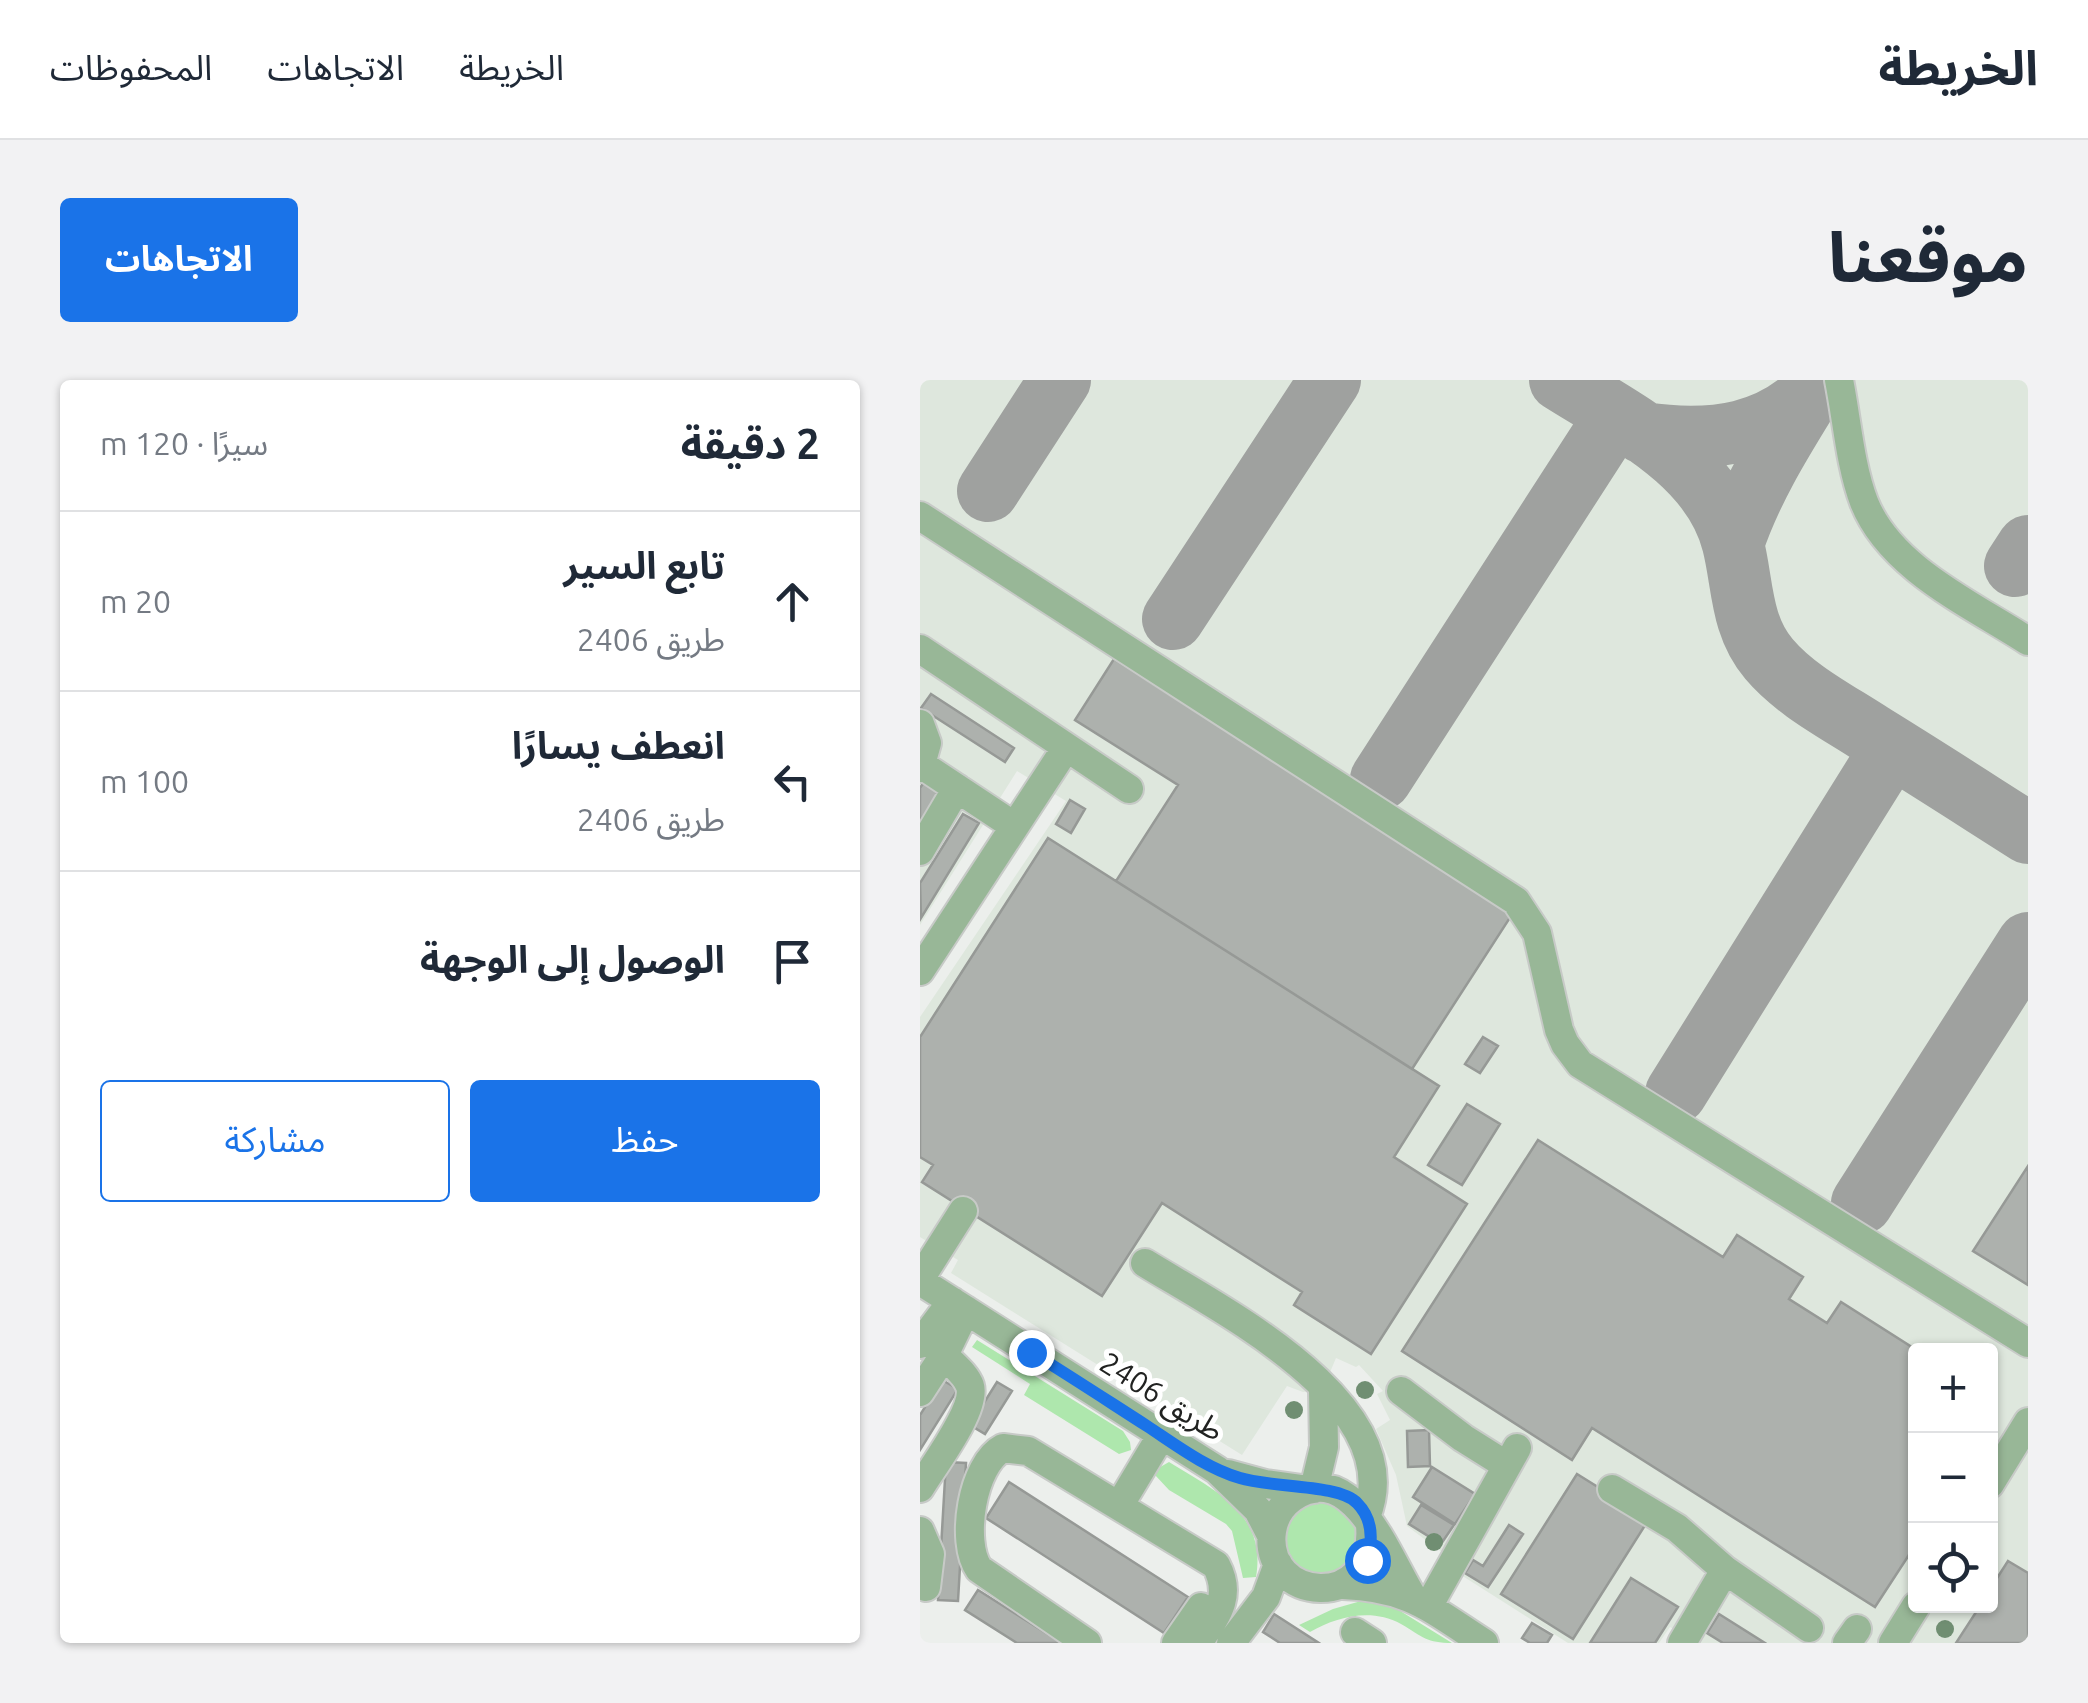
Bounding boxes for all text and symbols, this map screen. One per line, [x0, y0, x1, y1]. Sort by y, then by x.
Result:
text: الخريطة [1879, 40, 2038, 94]
text: المحفوظات [50, 47, 212, 87]
text: الاتجاهات [267, 47, 404, 87]
text: الخريطة [459, 47, 564, 87]
button: الاتجاهات [60, 198, 298, 322]
text: موقعنا [1827, 217, 2028, 295]
text: 2 دقيقة [681, 420, 820, 467]
text: سيرًا · 120 m [100, 425, 268, 461]
text: تابع السير [564, 544, 725, 586]
icon: ahead [765, 574, 820, 629]
text: 20 m [100, 583, 171, 619]
text: طريق 2406 [577, 621, 725, 657]
text: انعطف يسارًا [512, 724, 725, 766]
icon: left [765, 754, 820, 809]
text: 100 m [100, 763, 189, 799]
text: طريق 2406 [577, 801, 725, 837]
icon: arrive [765, 934, 820, 989]
text: الوصول إلى الوجهة [420, 938, 725, 980]
button: مشاركة [100, 1080, 450, 1202]
button: حفظ [470, 1080, 820, 1202]
route end [1009, 1330, 1055, 1376]
map controls [1908, 1343, 1998, 1613]
button: + [1908, 1343, 1998, 1433]
street label: طريق 2406 [1093, 1345, 1230, 1449]
button: − [1908, 1433, 1998, 1523]
button: locate [1908, 1523, 1998, 1613]
route start [1345, 1538, 1391, 1584]

